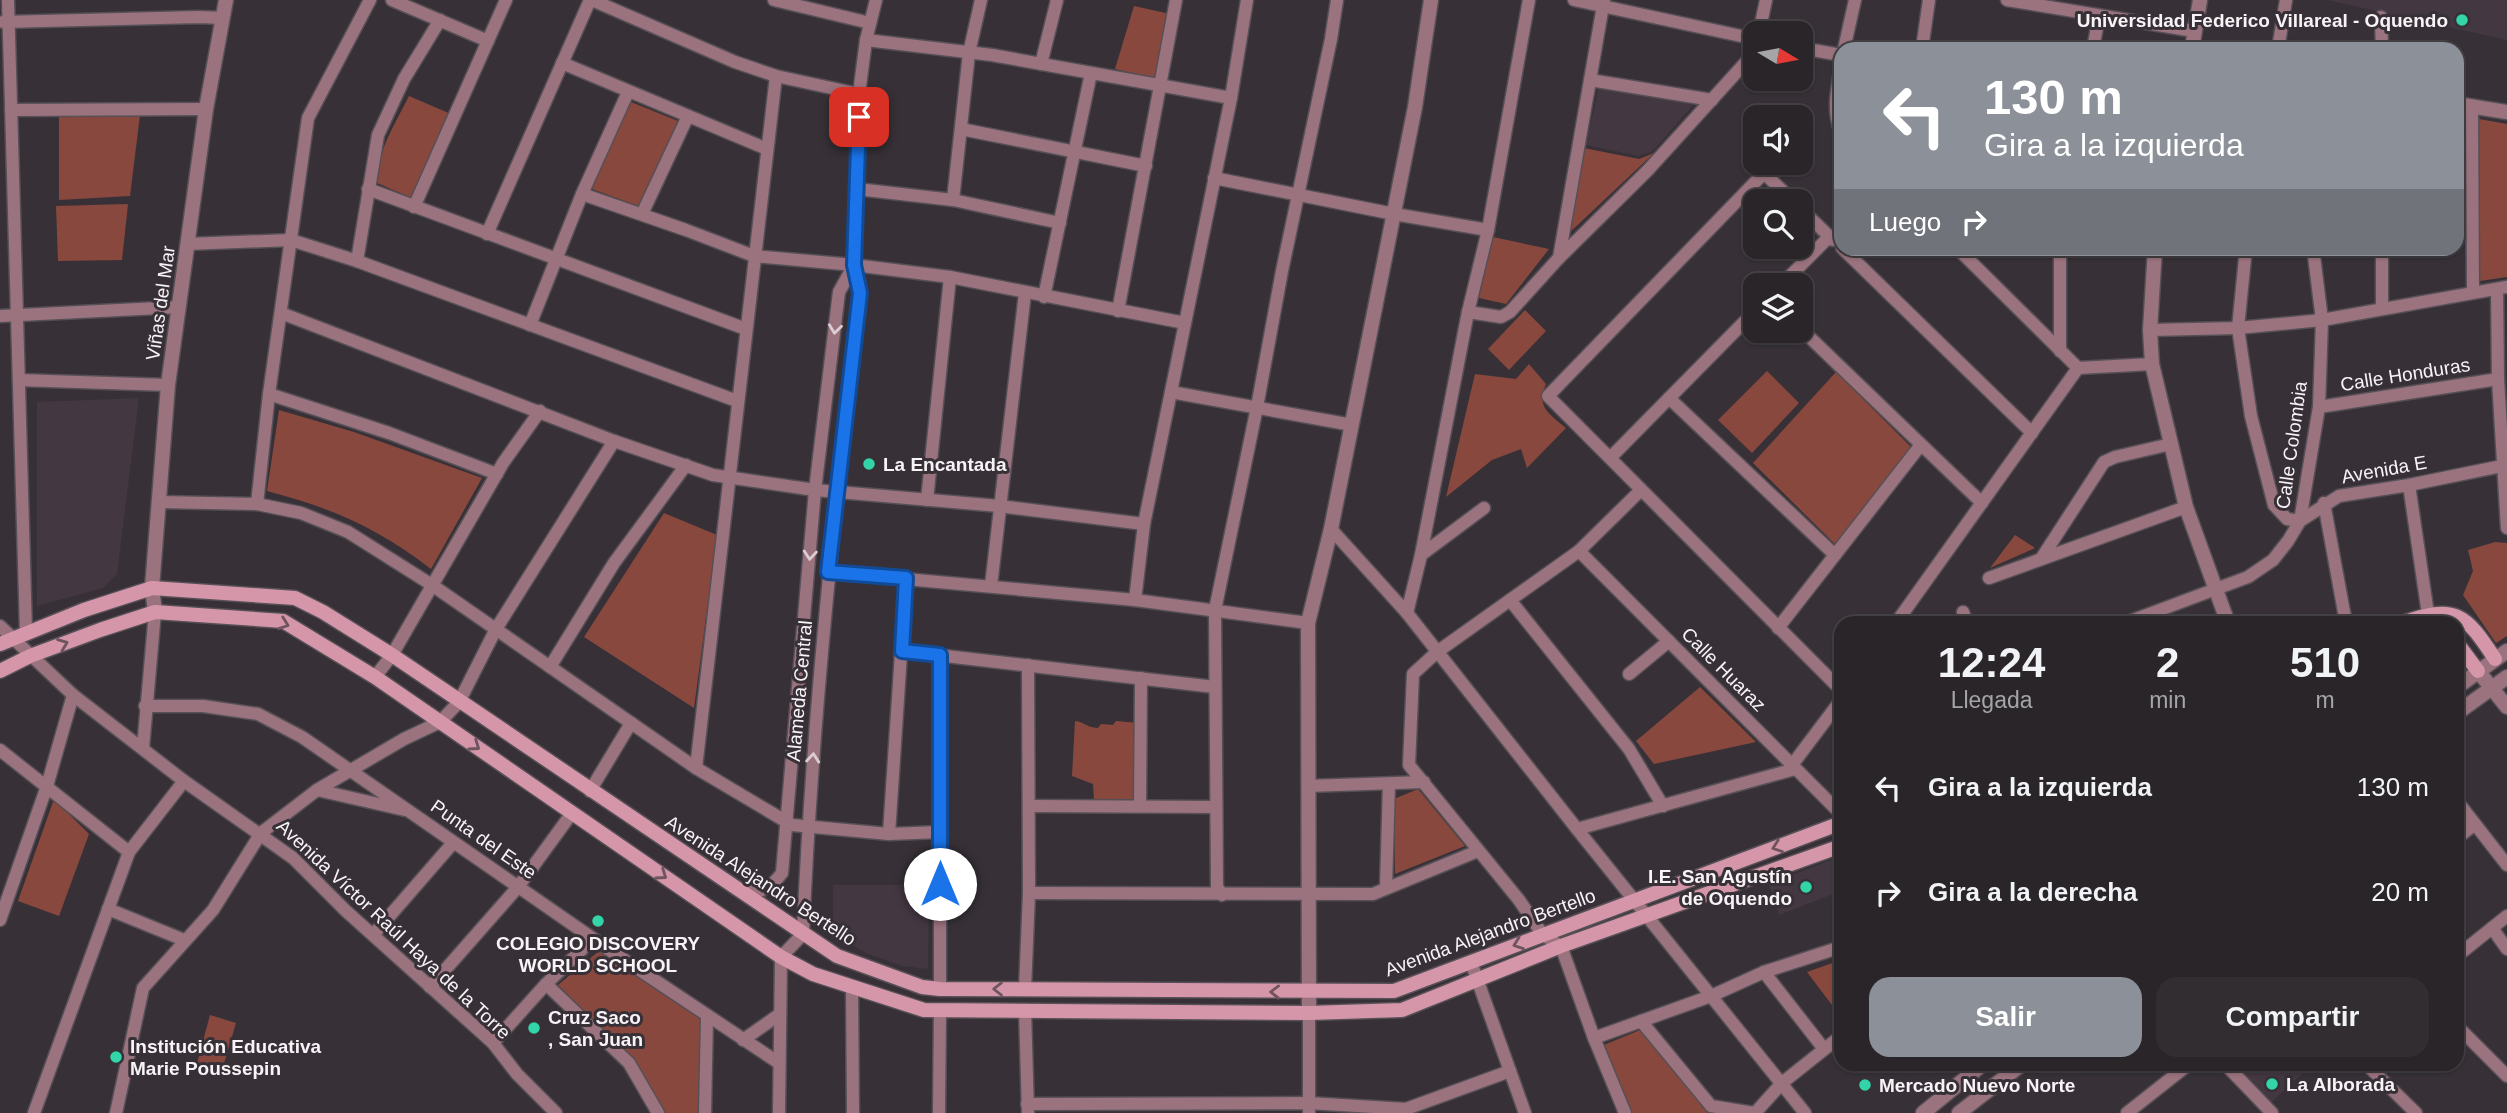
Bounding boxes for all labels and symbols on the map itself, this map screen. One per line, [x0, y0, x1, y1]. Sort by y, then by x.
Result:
place label: Universidad Federico Villareal - Oquendo [2077, 10, 2448, 31]
marker: Universidad Federico Villareal - Oquendo [2454, 12, 2470, 28]
north arrow [1743, 21, 1813, 91]
pin [829, 87, 889, 147]
street label: Viñas del Mar [142, 244, 179, 362]
one-way arrow [827, 323, 842, 335]
street label: Calle Honduras [2339, 354, 2471, 395]
street label: Calle Colombia [2272, 379, 2311, 510]
street label: Avenida E [2340, 452, 2428, 487]
place label: La Encantada [883, 454, 1007, 475]
marker: La Encantada [861, 456, 877, 472]
one-way arrow [803, 550, 818, 561]
one-way arrow [277, 616, 289, 630]
street label: Alameda Central [783, 620, 816, 762]
street label: Calle Huaraz [1677, 623, 1770, 716]
one-way arrow [56, 638, 68, 652]
one-way arrow [467, 738, 480, 750]
one-way arrow [805, 753, 820, 764]
street label: Punta del Este [427, 795, 540, 883]
street label: Avenida Alejandro Bertello [662, 811, 860, 950]
street label: Avenida Víctor Raúl Haya de la Torre [272, 815, 515, 1043]
one-way arrow [1772, 838, 1784, 852]
position arrow [903, 847, 977, 921]
place label: I.E. San Agustín de Oquendo [1648, 866, 1792, 909]
one-way arrow [654, 867, 667, 879]
marker: I.E. San Agustín de Oquendo [1798, 879, 1814, 895]
street label: Avenida Alejandro Bertello [1382, 885, 1598, 980]
marker: COLEGIO DISCOVERY WORLD SCHOOL [590, 913, 606, 929]
place label: COLEGIO DISCOVERY WORLD SCHOOL [496, 933, 700, 976]
one-way arrow [1513, 936, 1525, 950]
one-way arrow [993, 981, 1003, 997]
one-way arrow [1269, 984, 1280, 999]
place label: Cruz Saco , San Juan [548, 1007, 643, 1050]
marker: Cruz Saco , San Juan [526, 1020, 542, 1036]
place label: Institución Educativa Marie Poussepin [130, 1036, 322, 1079]
marker: Institución Educativa Marie Poussepin [108, 1049, 124, 1065]
place label: La Alborada [2286, 1074, 2396, 1095]
place label: Mercado Nuevo Norte [1879, 1075, 2075, 1096]
marker: La Alborada [2264, 1076, 2280, 1092]
marker: Mercado Nuevo Norte [1857, 1077, 1873, 1093]

